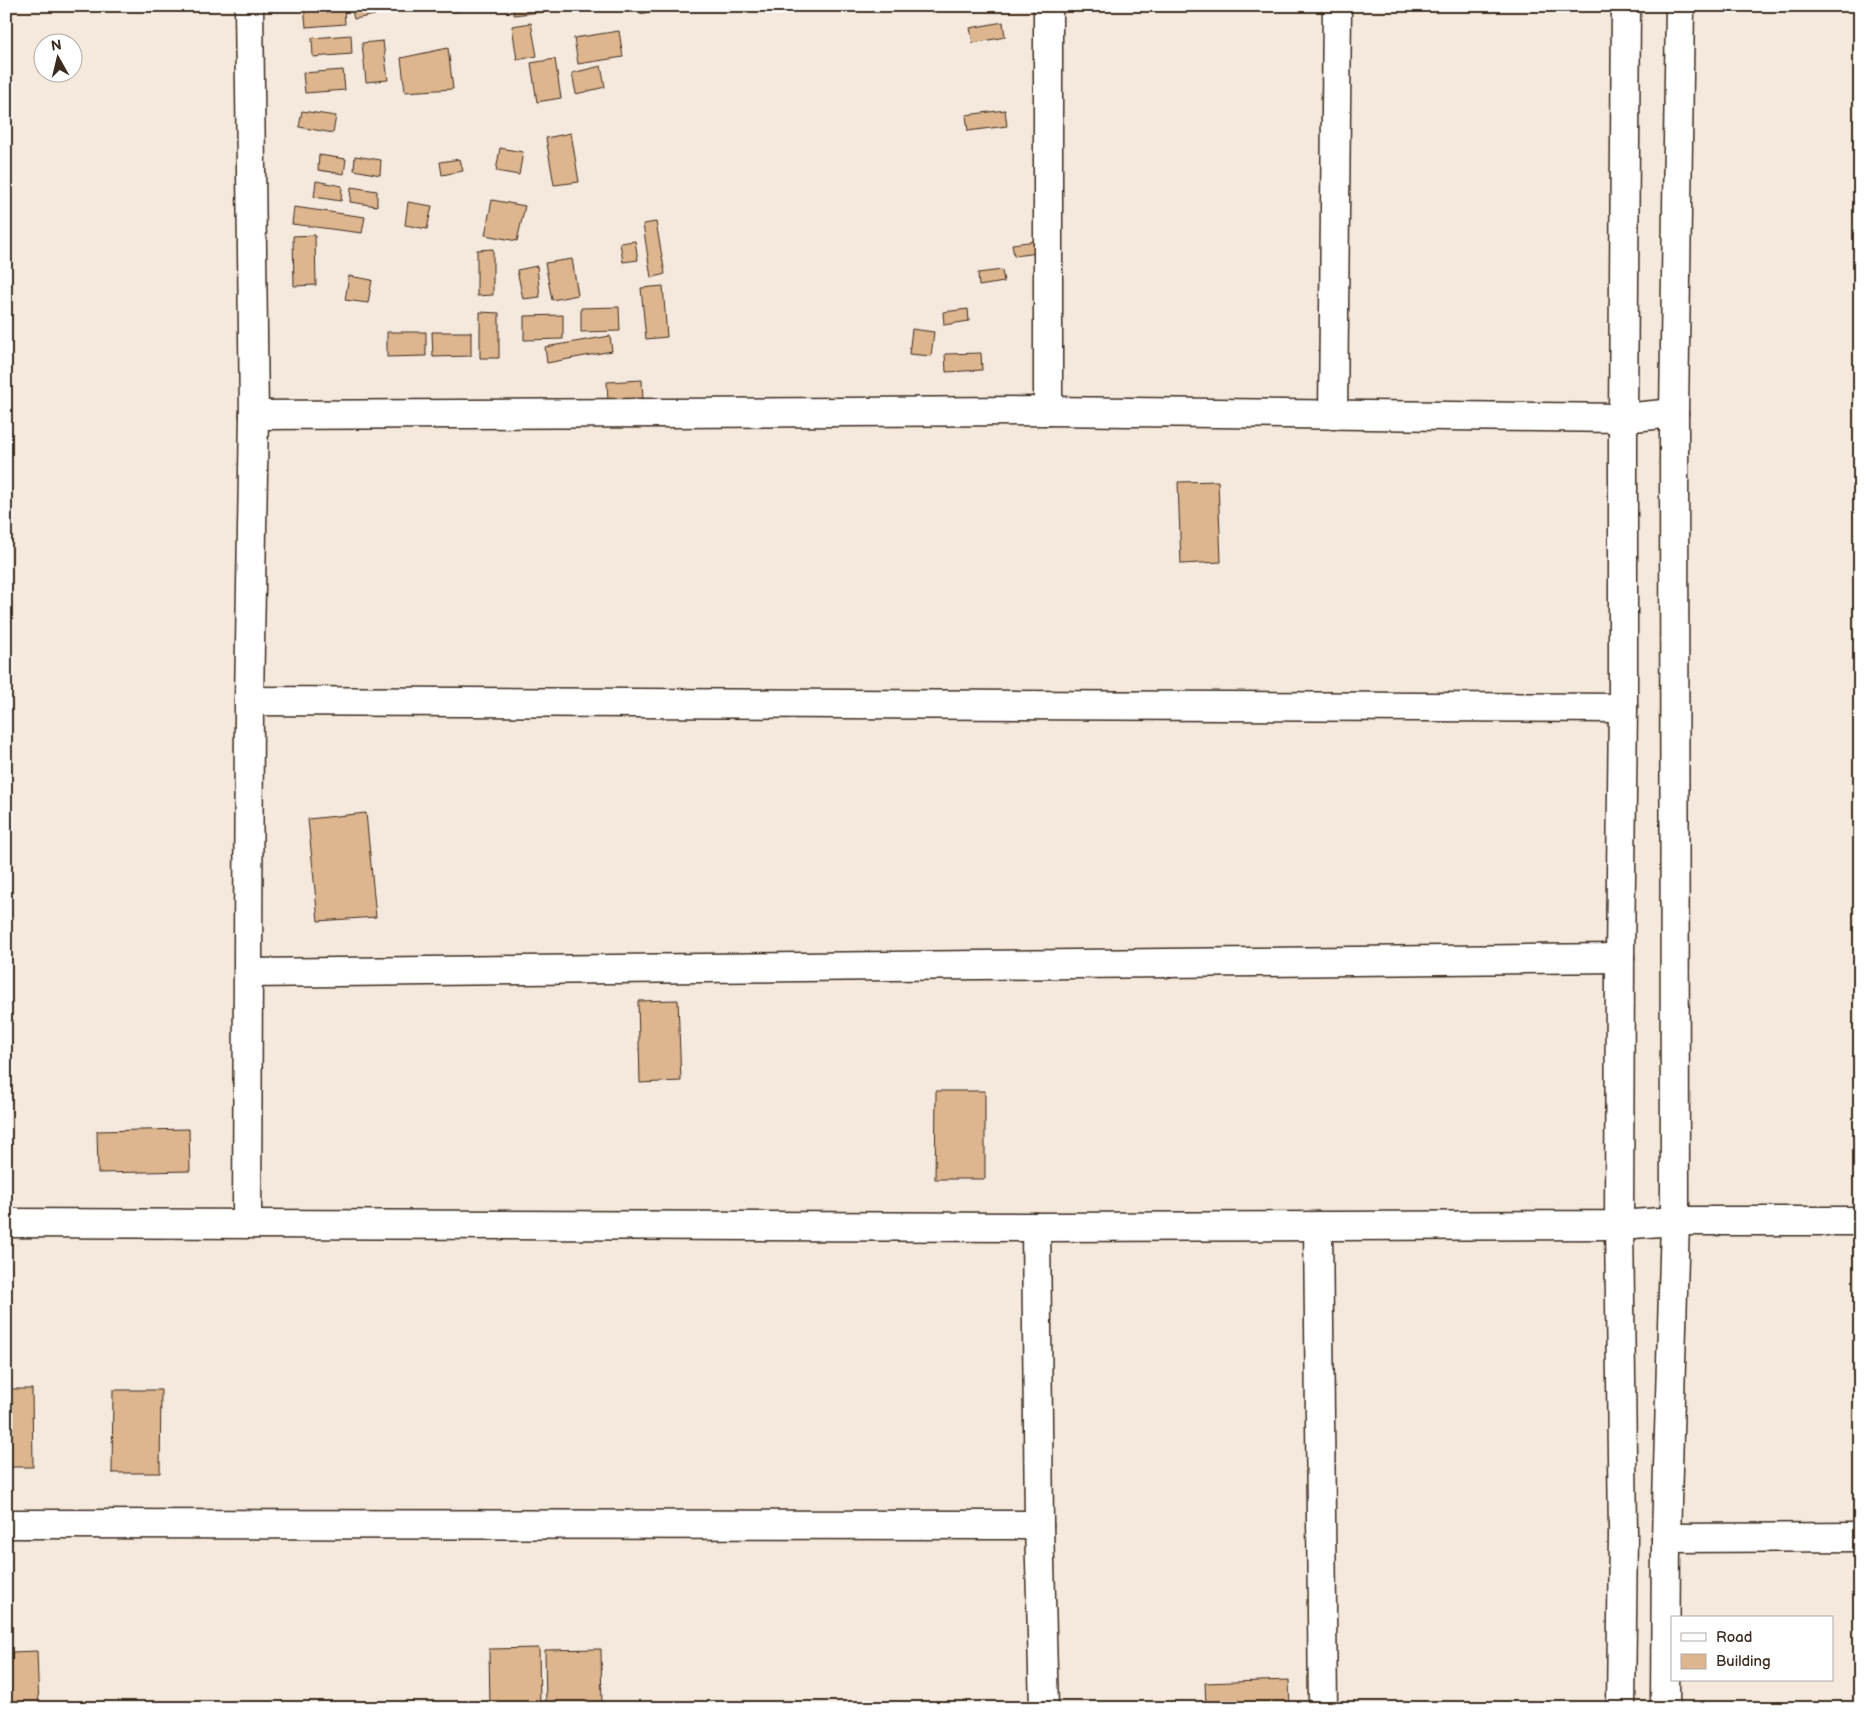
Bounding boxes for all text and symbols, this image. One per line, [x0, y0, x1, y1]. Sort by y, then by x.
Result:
north arrow [32, 32, 82, 82]
text: N [50, 36, 63, 55]
legend [1671, 1616, 1834, 1682]
text: Road [1716, 1628, 1752, 1647]
text: Building [1716, 1652, 1771, 1671]

